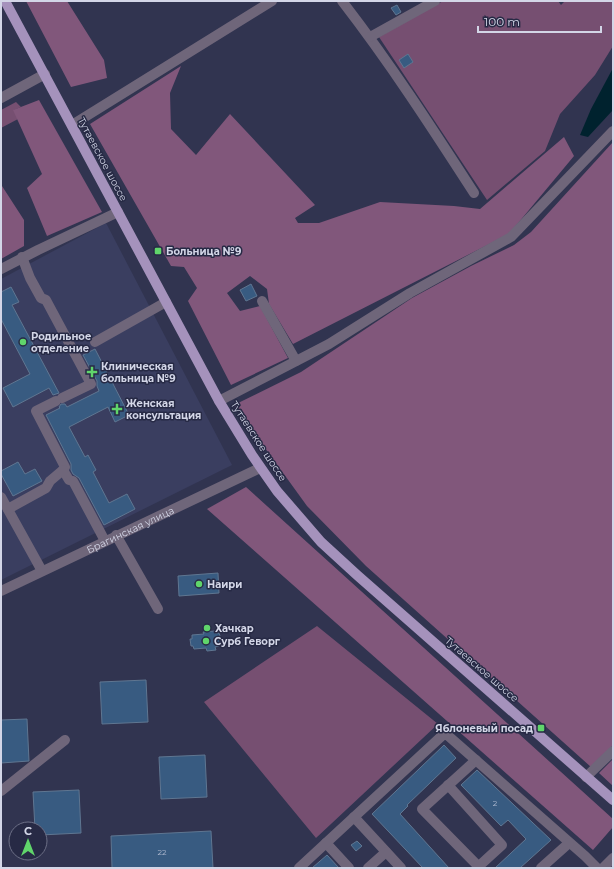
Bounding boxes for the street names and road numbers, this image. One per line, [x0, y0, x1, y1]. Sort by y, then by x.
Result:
street label: Тутаевское шоссе [75, 115, 130, 203]
street label: Тутаевское шоссе [228, 399, 289, 484]
street label: Брагинская улица [84, 504, 176, 556]
street label: Тутаевское шоссе [442, 634, 521, 705]

